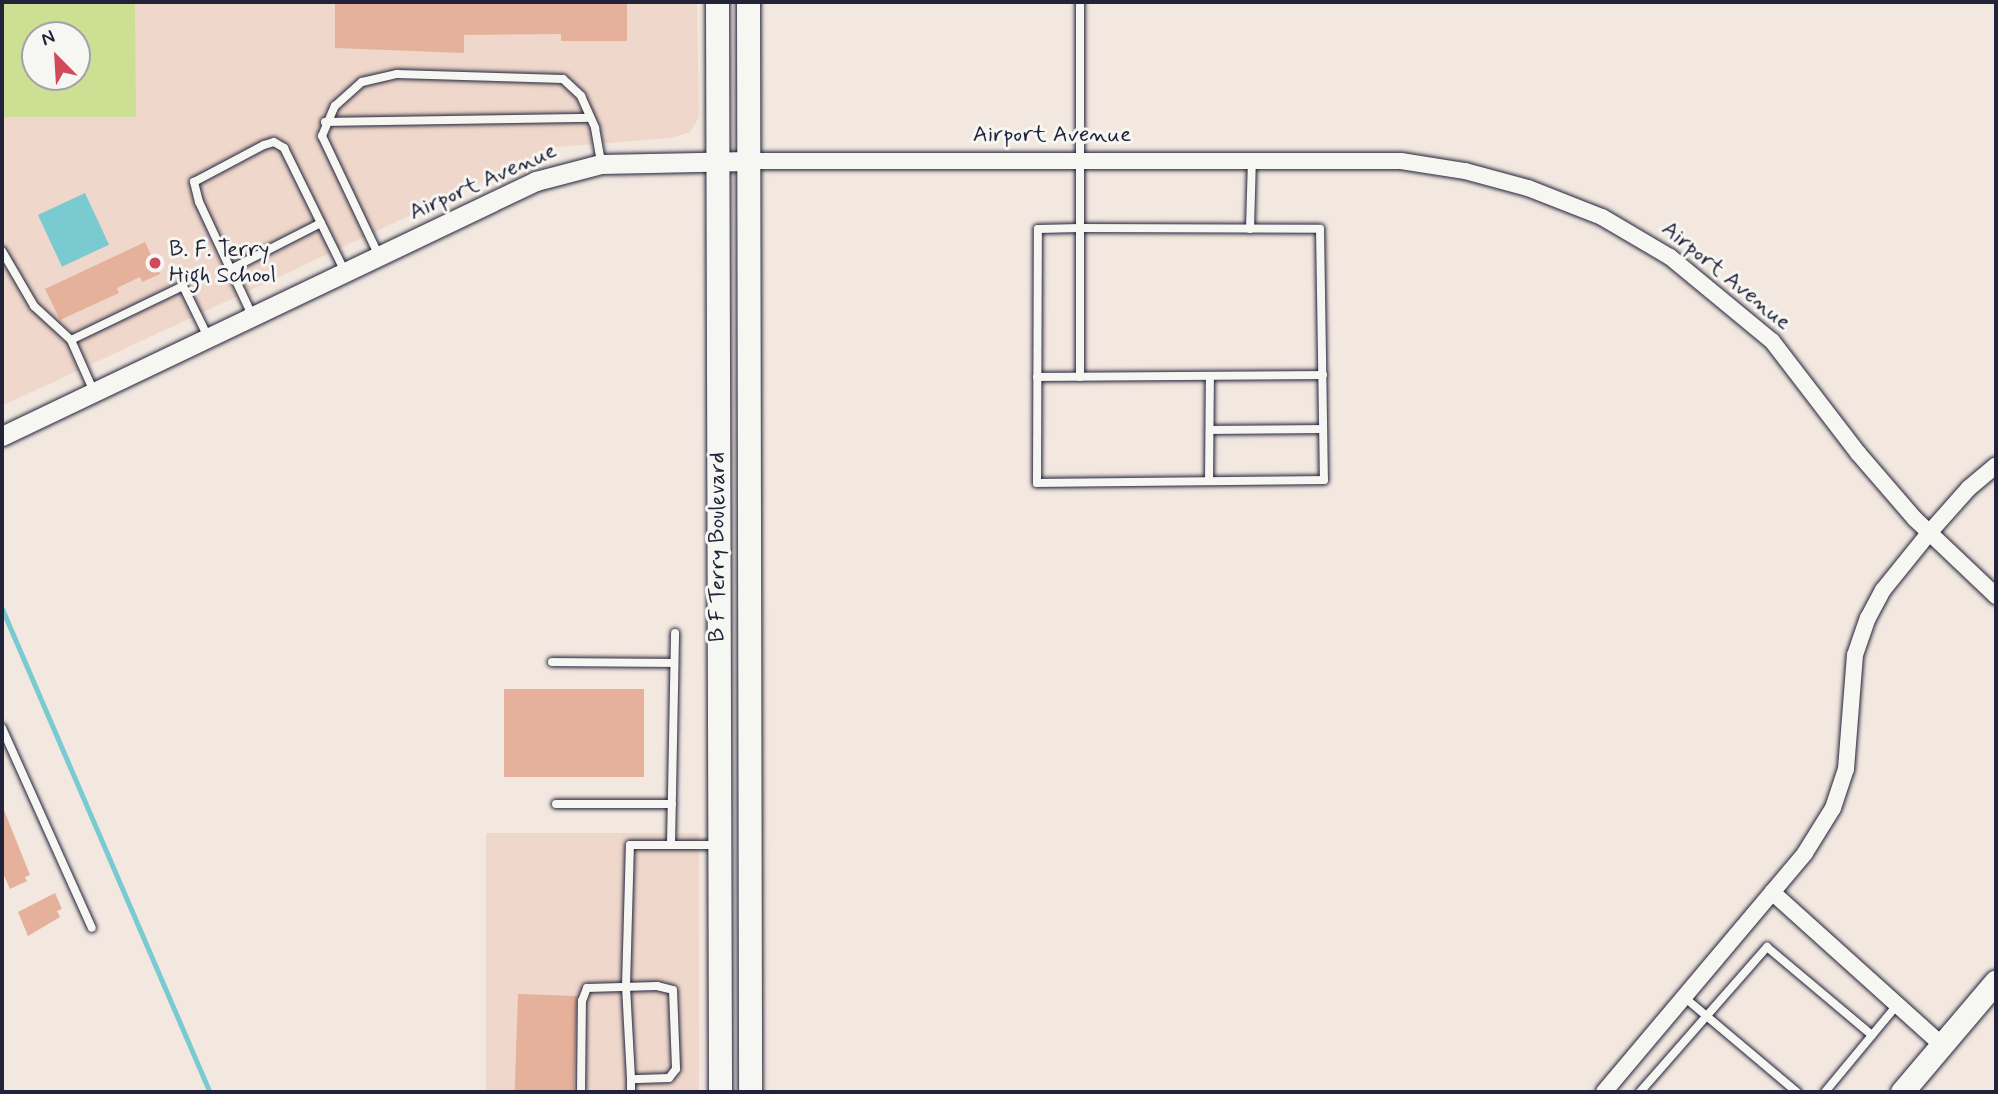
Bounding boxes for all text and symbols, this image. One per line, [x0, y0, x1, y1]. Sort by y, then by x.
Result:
north arrow [21, 21, 91, 91]
text: N [37, 24, 59, 52]
street label: Airport Avenue [976, 121, 1128, 149]
street label: Airport Avenue [408, 138, 558, 226]
street label: Airport Avenue [1658, 217, 1794, 335]
place label: B. F. Terry High School [169, 236, 276, 290]
marker: B. F. Terry High School [147, 255, 163, 271]
street label: B F Terry Boulevard [704, 453, 732, 641]

